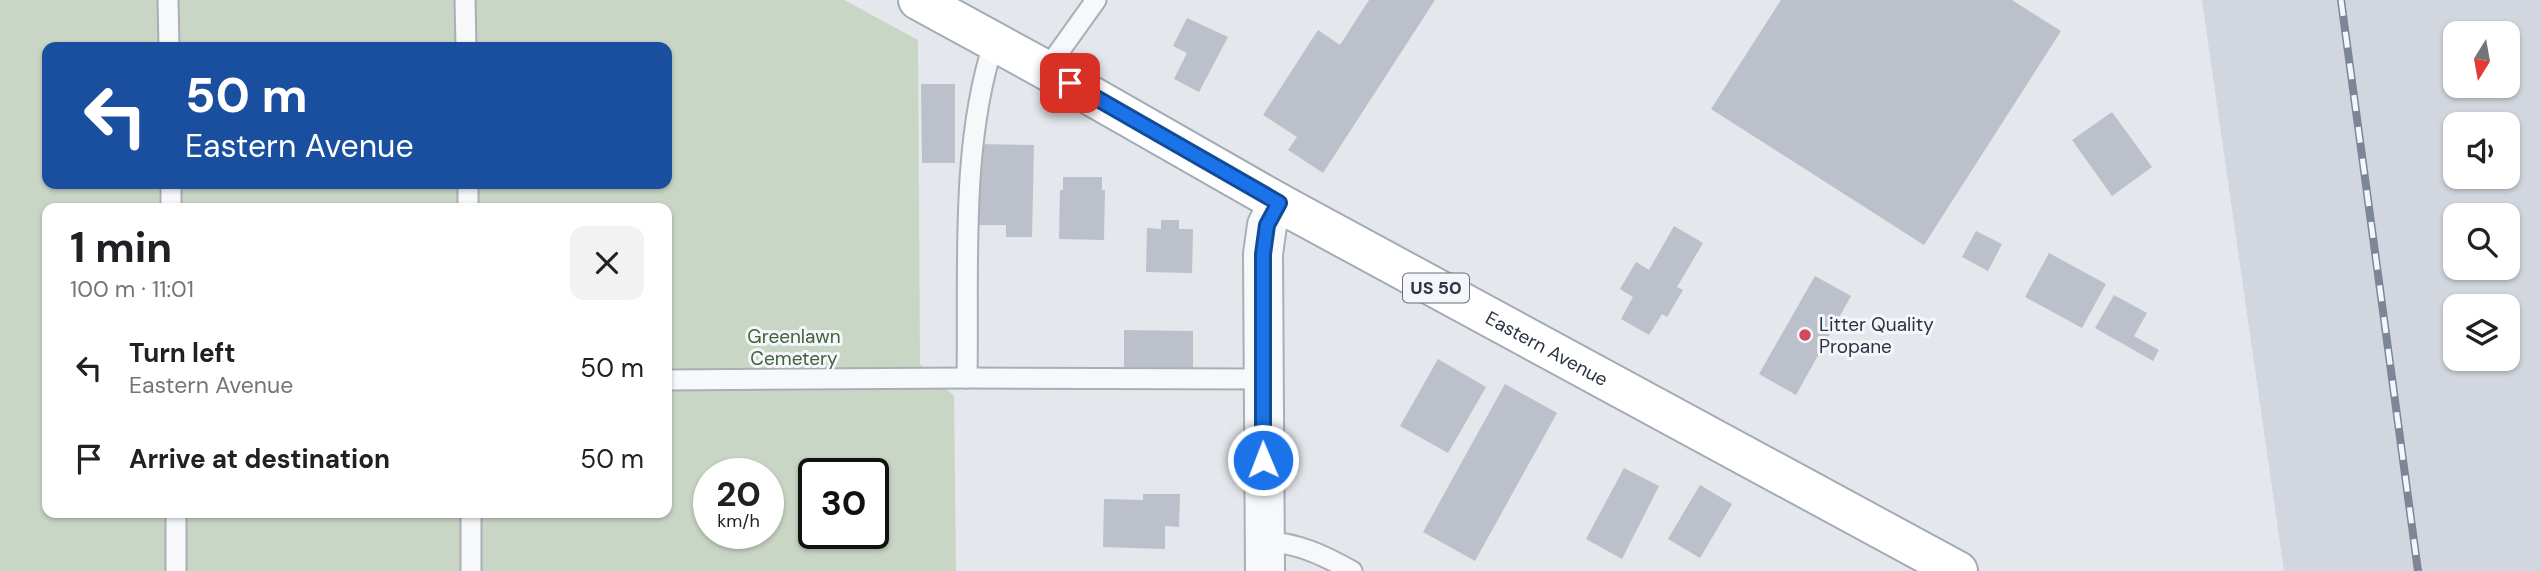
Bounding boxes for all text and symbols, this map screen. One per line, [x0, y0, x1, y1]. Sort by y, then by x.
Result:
north arrow [2443, 21, 2520, 98]
map controls [2443, 21, 2520, 371]
pin [1040, 53, 1100, 113]
text: 50 m [185, 63, 308, 127]
icon: arrive [1051, 64, 1089, 102]
icon: left [70, 70, 161, 161]
button: sound [2443, 112, 2520, 189]
text: Eastern Avenue [185, 125, 414, 167]
button: search [2443, 203, 2520, 280]
text: 1 min [70, 220, 172, 275]
button: close [570, 226, 644, 300]
text: 100 m · 11:01 [70, 274, 194, 304]
road number: US 50 [1403, 274, 1469, 302]
button: layers [2443, 294, 2520, 371]
street label: Eastern Avenue [1481, 305, 1613, 392]
place label: Litter Quality Propane [1819, 312, 1934, 359]
park label: Greenlawn Cemetery [747, 324, 841, 371]
marker: Litter Quality Propane [1797, 327, 1813, 343]
text: Turn left [129, 336, 236, 370]
icon: left [70, 349, 108, 387]
text: 50 m [580, 351, 644, 385]
text: Eastern Avenue [129, 370, 293, 400]
position arrow [1226, 423, 1300, 497]
icon: arrive [70, 440, 108, 478]
text: Arrive at destination [129, 442, 390, 476]
text: 50 m [580, 442, 644, 476]
speed limit sign: 30 [798, 458, 889, 549]
text: 20 [716, 471, 761, 517]
text: km/h [717, 509, 760, 533]

